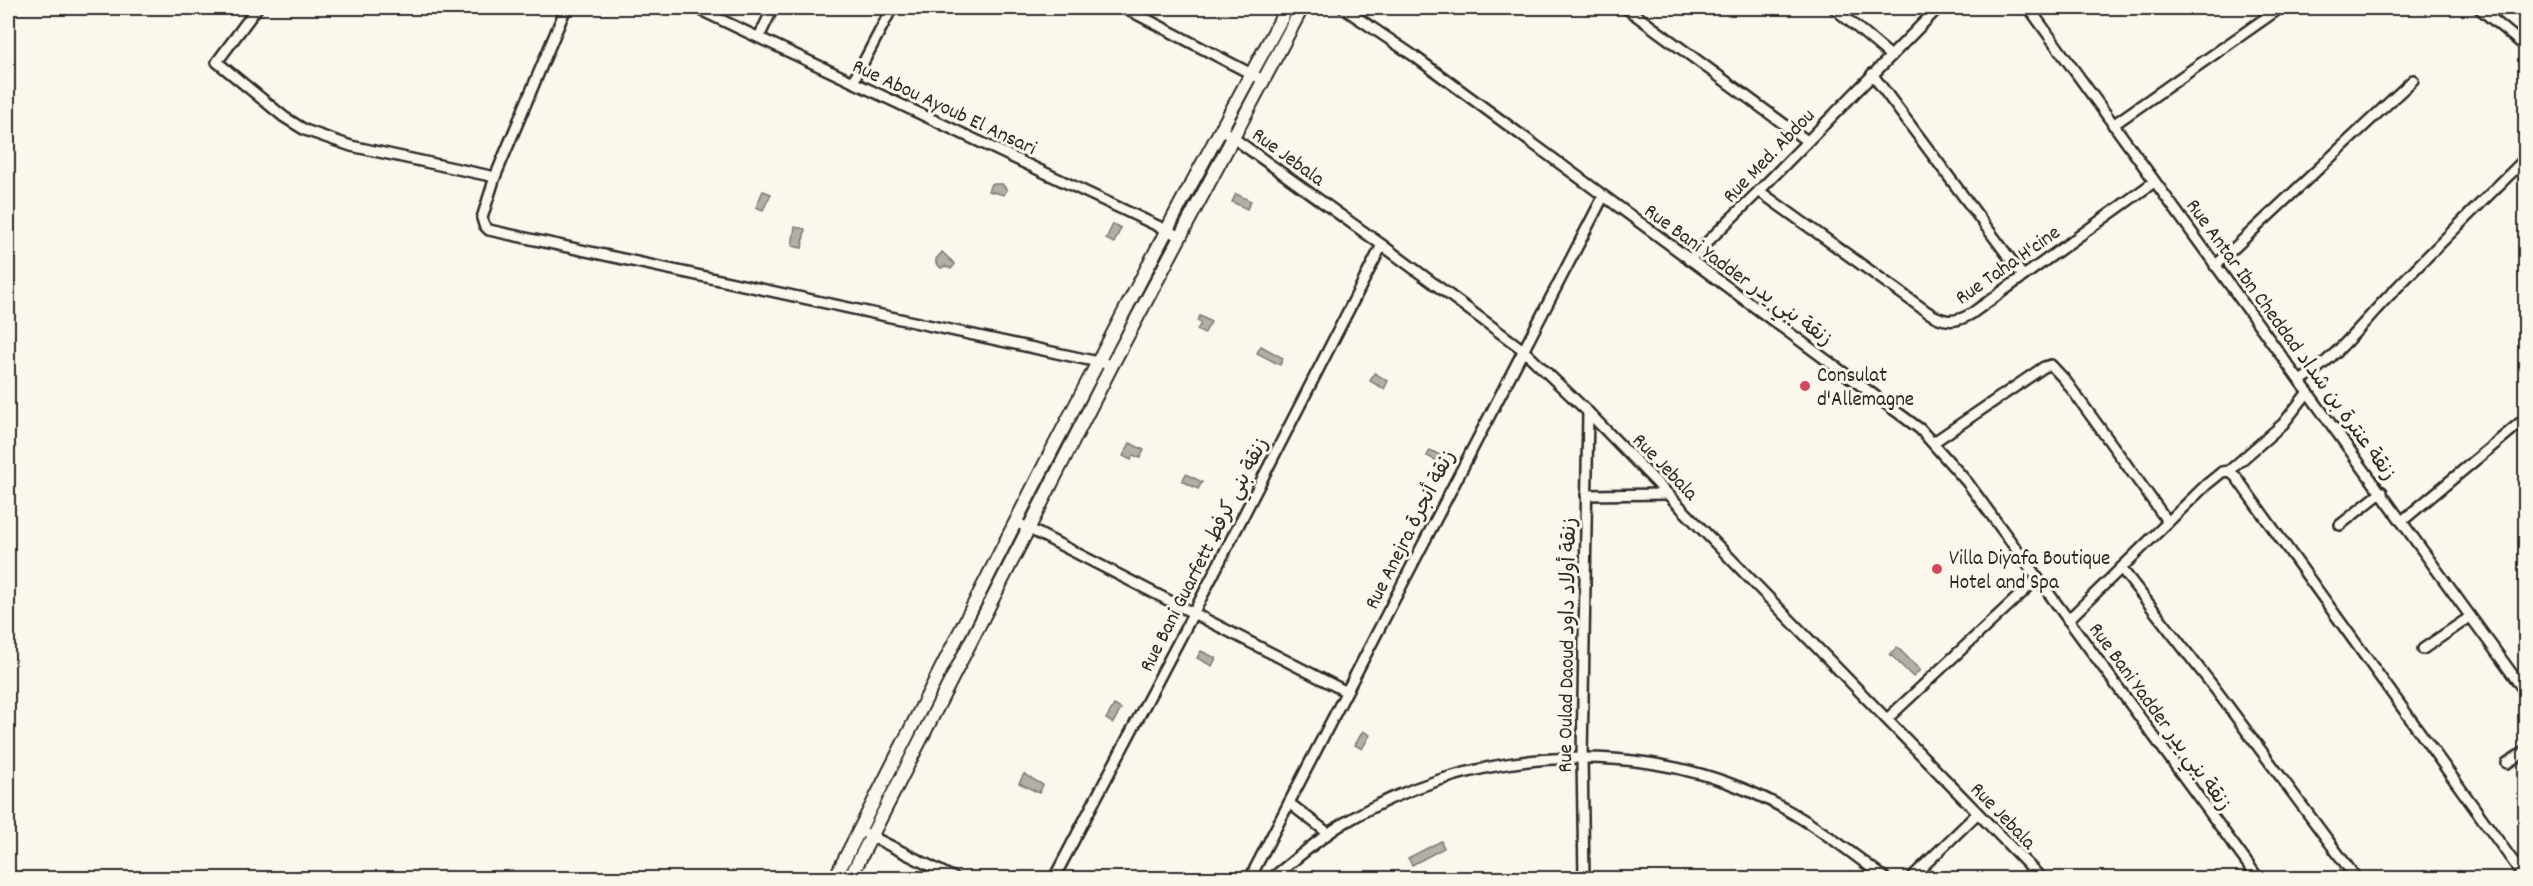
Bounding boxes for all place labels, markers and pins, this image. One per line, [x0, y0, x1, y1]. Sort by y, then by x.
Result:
place label: Consulat d'Allemagne [1817, 362, 1914, 416]
marker: Consulat d'Allemagne [1798, 379, 1812, 393]
place label: Villa Diyafa Boutique Hotel and Spa [1949, 545, 2110, 599]
marker: Villa Diyafa Boutique Hotel and Spa [1930, 562, 1944, 576]

